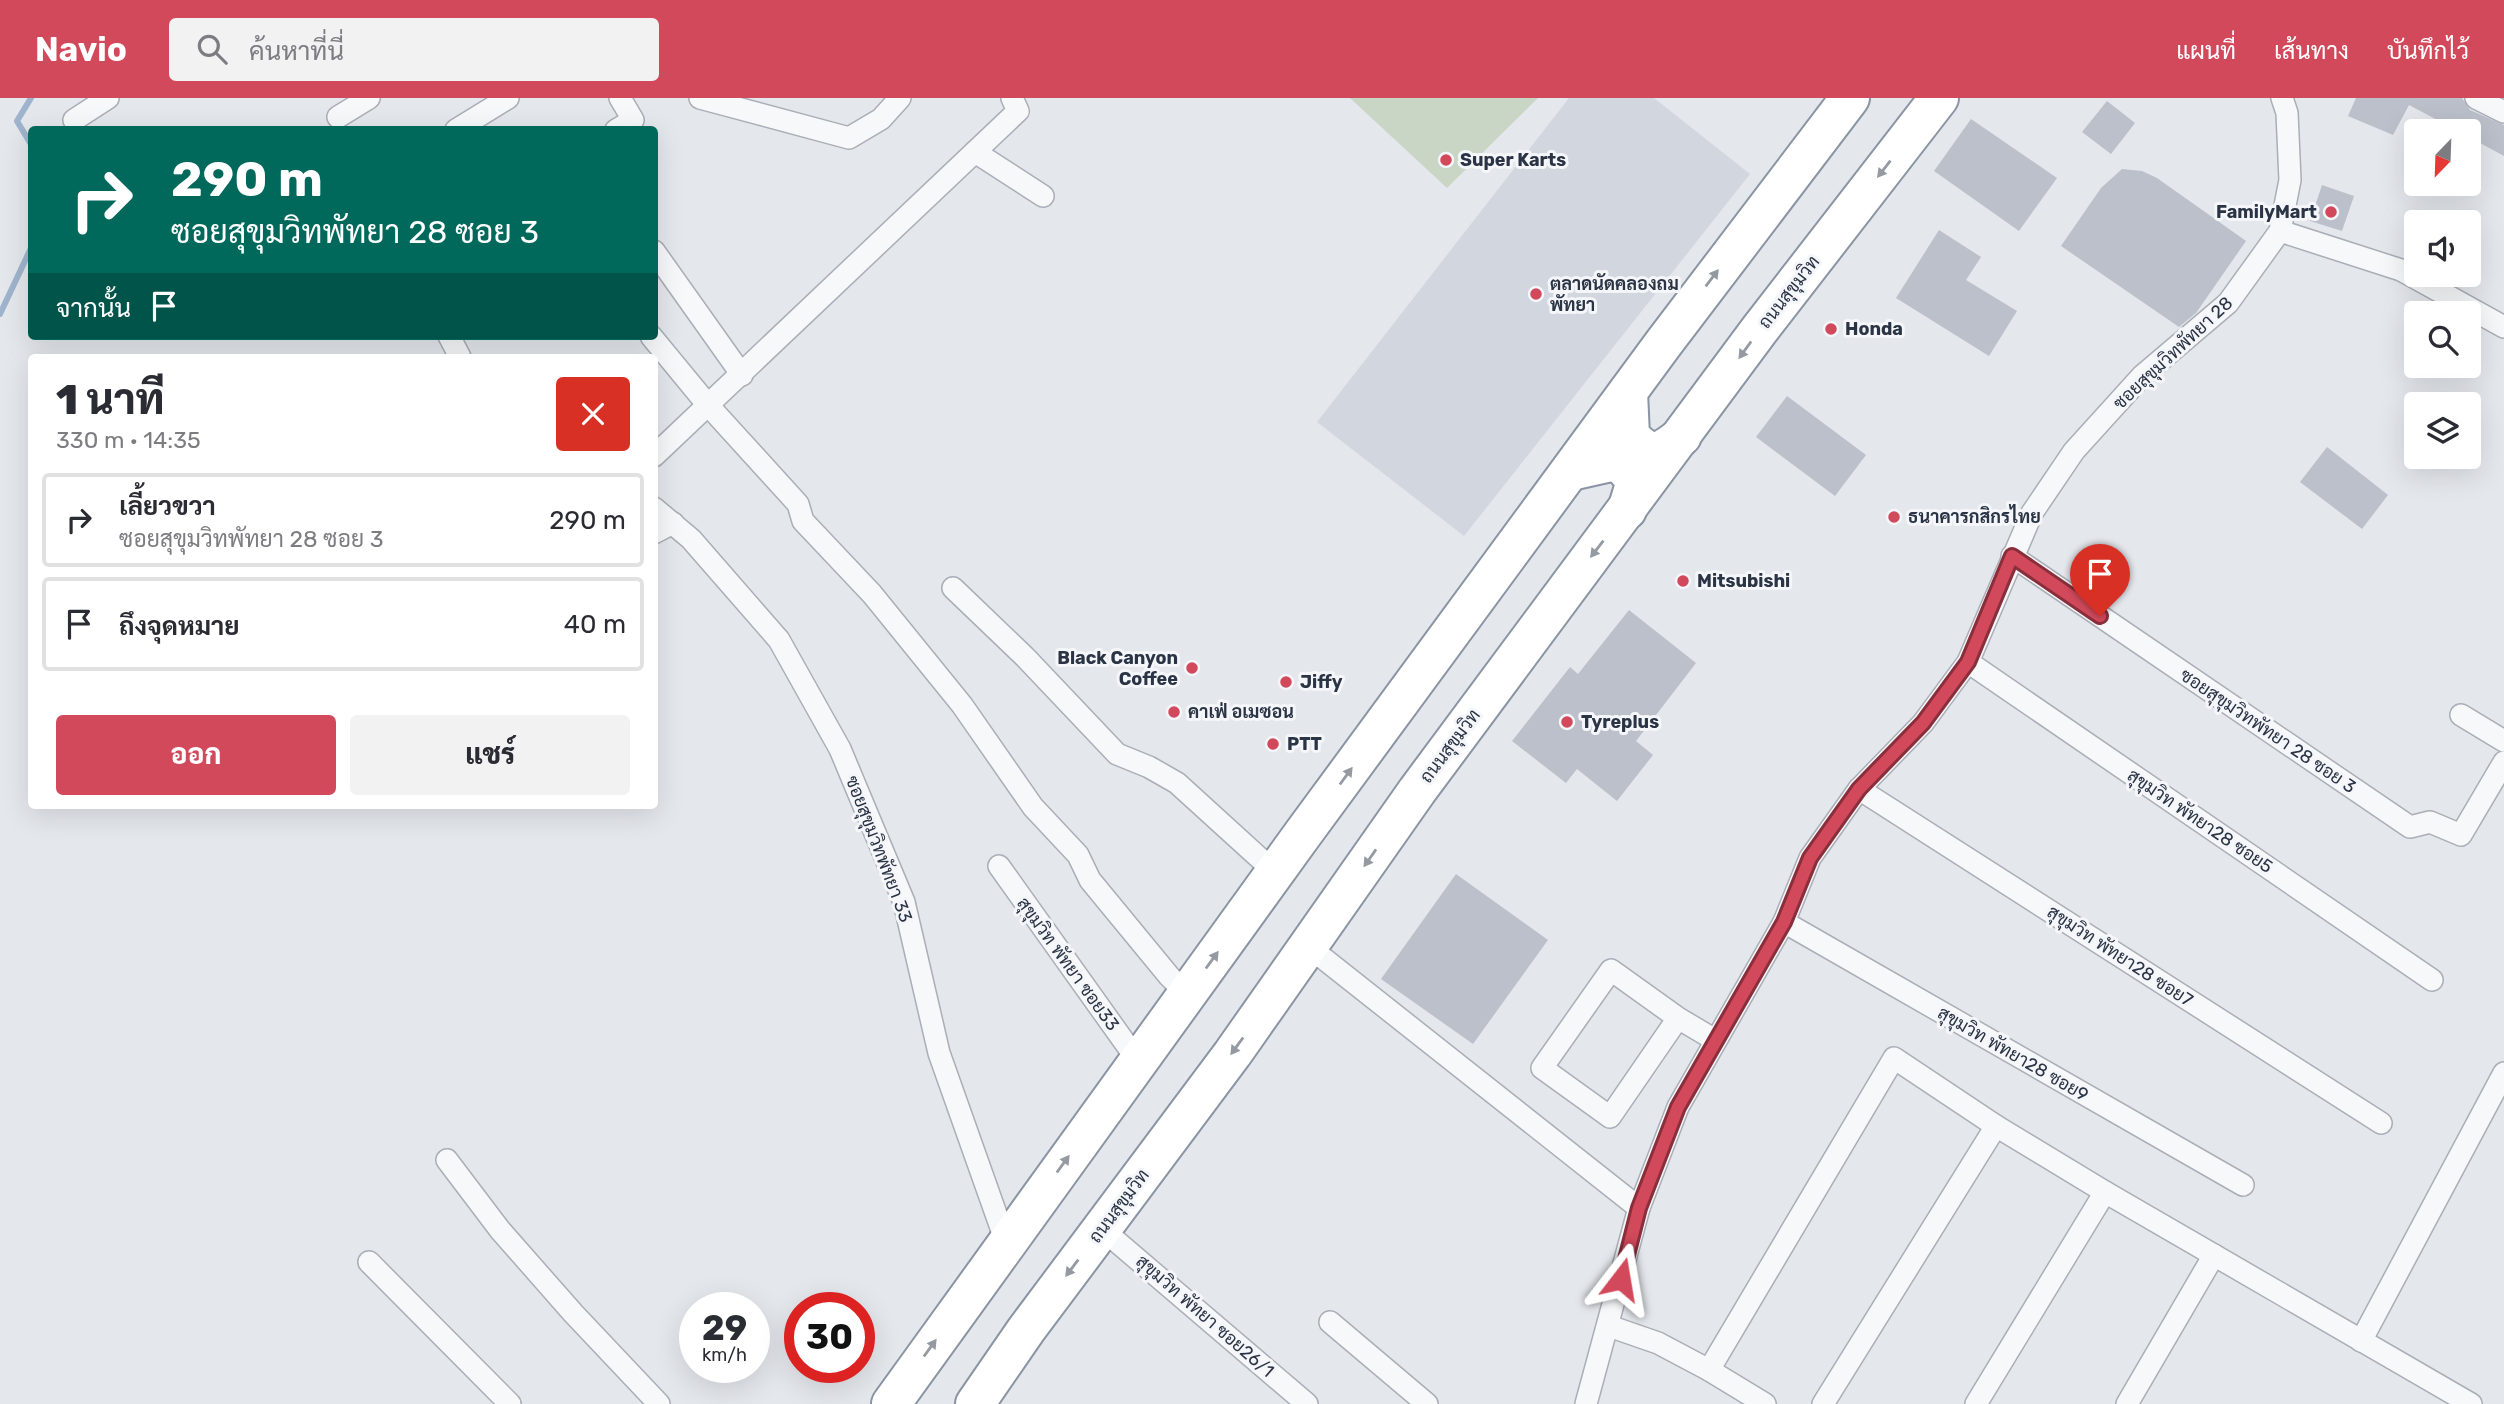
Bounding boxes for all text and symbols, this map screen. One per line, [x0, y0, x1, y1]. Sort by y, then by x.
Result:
search box [169, 18, 659, 81]
text: Navio [35, 30, 127, 69]
icon: search [193, 30, 231, 68]
text: ค้นหาที่นี่ [249, 36, 344, 67]
text: แผนที่ [2176, 37, 2236, 65]
text: เส้นทาง [2274, 37, 2349, 65]
text: บันทึกไว้ [2387, 37, 2469, 65]
north arrow [2404, 119, 2482, 196]
map controls [2404, 119, 2481, 469]
place label: Super Karts [1460, 149, 1566, 171]
text: 290 m [171, 150, 323, 208]
marker: Super Karts [1438, 152, 1454, 168]
icon: right [56, 154, 147, 245]
one-way arrow [1877, 160, 1891, 178]
place label: FamilyMart [2216, 201, 2317, 223]
marker: FamilyMart [2323, 204, 2339, 220]
button: sound [2404, 210, 2481, 287]
text: ซอยสุขุมวิทพัทยา 28 ซอย 3 [171, 213, 539, 251]
street label: ถนนสุขุมวิท [1754, 251, 1825, 334]
one-way arrow [1705, 270, 1720, 288]
place label: ตลาดนัดคลองถม พัทยา [1550, 273, 1679, 316]
marker: ตลาดนัดคลองถม พัทยา [1528, 286, 1544, 302]
icon: arrive [145, 287, 183, 325]
street label: ซอยสุขุมวิทพัทยา 28 [2109, 292, 2238, 415]
text: จากนั้น [56, 293, 131, 324]
button: search [2404, 301, 2481, 378]
place label: Honda [1845, 318, 1903, 340]
marker: Honda [1823, 321, 1839, 337]
one-way arrow [1738, 341, 1752, 359]
text: 1 นาที [56, 375, 165, 425]
button: close [556, 377, 630, 451]
button: layers [2404, 392, 2481, 469]
text: 330 m · 14:35 [56, 426, 201, 454]
text: เลี้ยวขวา [119, 491, 216, 522]
icon: right [60, 501, 98, 539]
place label: ธนาคารกสิกรไทย [1908, 504, 2041, 528]
text: 290 m [549, 505, 626, 536]
marker: ธนาคารกสิกรไทย [1886, 509, 1902, 525]
text: ซอยสุขุมวิทพัทยา 28 ซอย 3 [119, 525, 384, 553]
one-way arrow [1589, 540, 1604, 558]
pin [2070, 544, 2130, 616]
icon: arrive [2081, 555, 2119, 593]
place label: Mitsubishi [1697, 570, 1790, 592]
marker: Mitsubishi [1675, 573, 1691, 589]
icon: arrive [60, 605, 98, 643]
text: 40 m [564, 609, 626, 640]
text: ถึงจุดหมาย [119, 611, 240, 642]
place label: Black Canyon Coffee [1057, 647, 1178, 690]
marker: Black Canyon Coffee [1184, 660, 1200, 676]
street label: ซอยสุขุมวิทพัทยา 28 ซอย 3 [2175, 664, 2360, 799]
place label: Jiffy [1300, 671, 1343, 693]
marker: Jiffy [1278, 674, 1294, 690]
place label: คาเฟ่ อเมซอน [1188, 701, 1294, 723]
marker: คาเฟ่ อเมซอน [1166, 704, 1182, 720]
street label: ถนนสุขุมวิท [1415, 705, 1486, 788]
place label: Tyreplus [1581, 711, 1659, 733]
marker: Tyreplus [1559, 714, 1575, 730]
button: ออก [56, 715, 336, 795]
button: แชร์ [350, 715, 630, 795]
place label: PTT [1287, 733, 1322, 755]
marker: PTT [1265, 736, 1281, 752]
street label: สุขุมวิท พัทยา28 ซอย5 [2123, 764, 2277, 879]
one-way arrow [1338, 767, 1352, 785]
street label: ซอยสุขุมวิทพัทยา 33 [840, 773, 917, 926]
one-way arrow [1363, 849, 1377, 867]
street label: สุขุมวิท พัทยา ซอย33 [1011, 893, 1124, 1036]
street label: สุขุมวิท พัทยา28 ซอย7 [2043, 901, 2197, 1012]
one-way arrow [1205, 951, 1219, 969]
street label: สุขุมวิท พัทยา28 ซอย9 [1933, 1002, 2092, 1107]
one-way arrow [1230, 1037, 1244, 1056]
one-way arrow [1056, 1155, 1070, 1173]
street label: ถนนสุขุมวิท [1084, 1165, 1155, 1248]
position arrow [1584, 1242, 1658, 1316]
street label: สุขุมวิท พัทยา ซอย26/1 [1131, 1250, 1278, 1383]
one-way arrow [1065, 1259, 1079, 1277]
speed limit sign: 30 [784, 1292, 875, 1383]
text: 29 [702, 1307, 747, 1349]
one-way arrow [923, 1339, 937, 1357]
text: km/h [702, 1344, 747, 1366]

